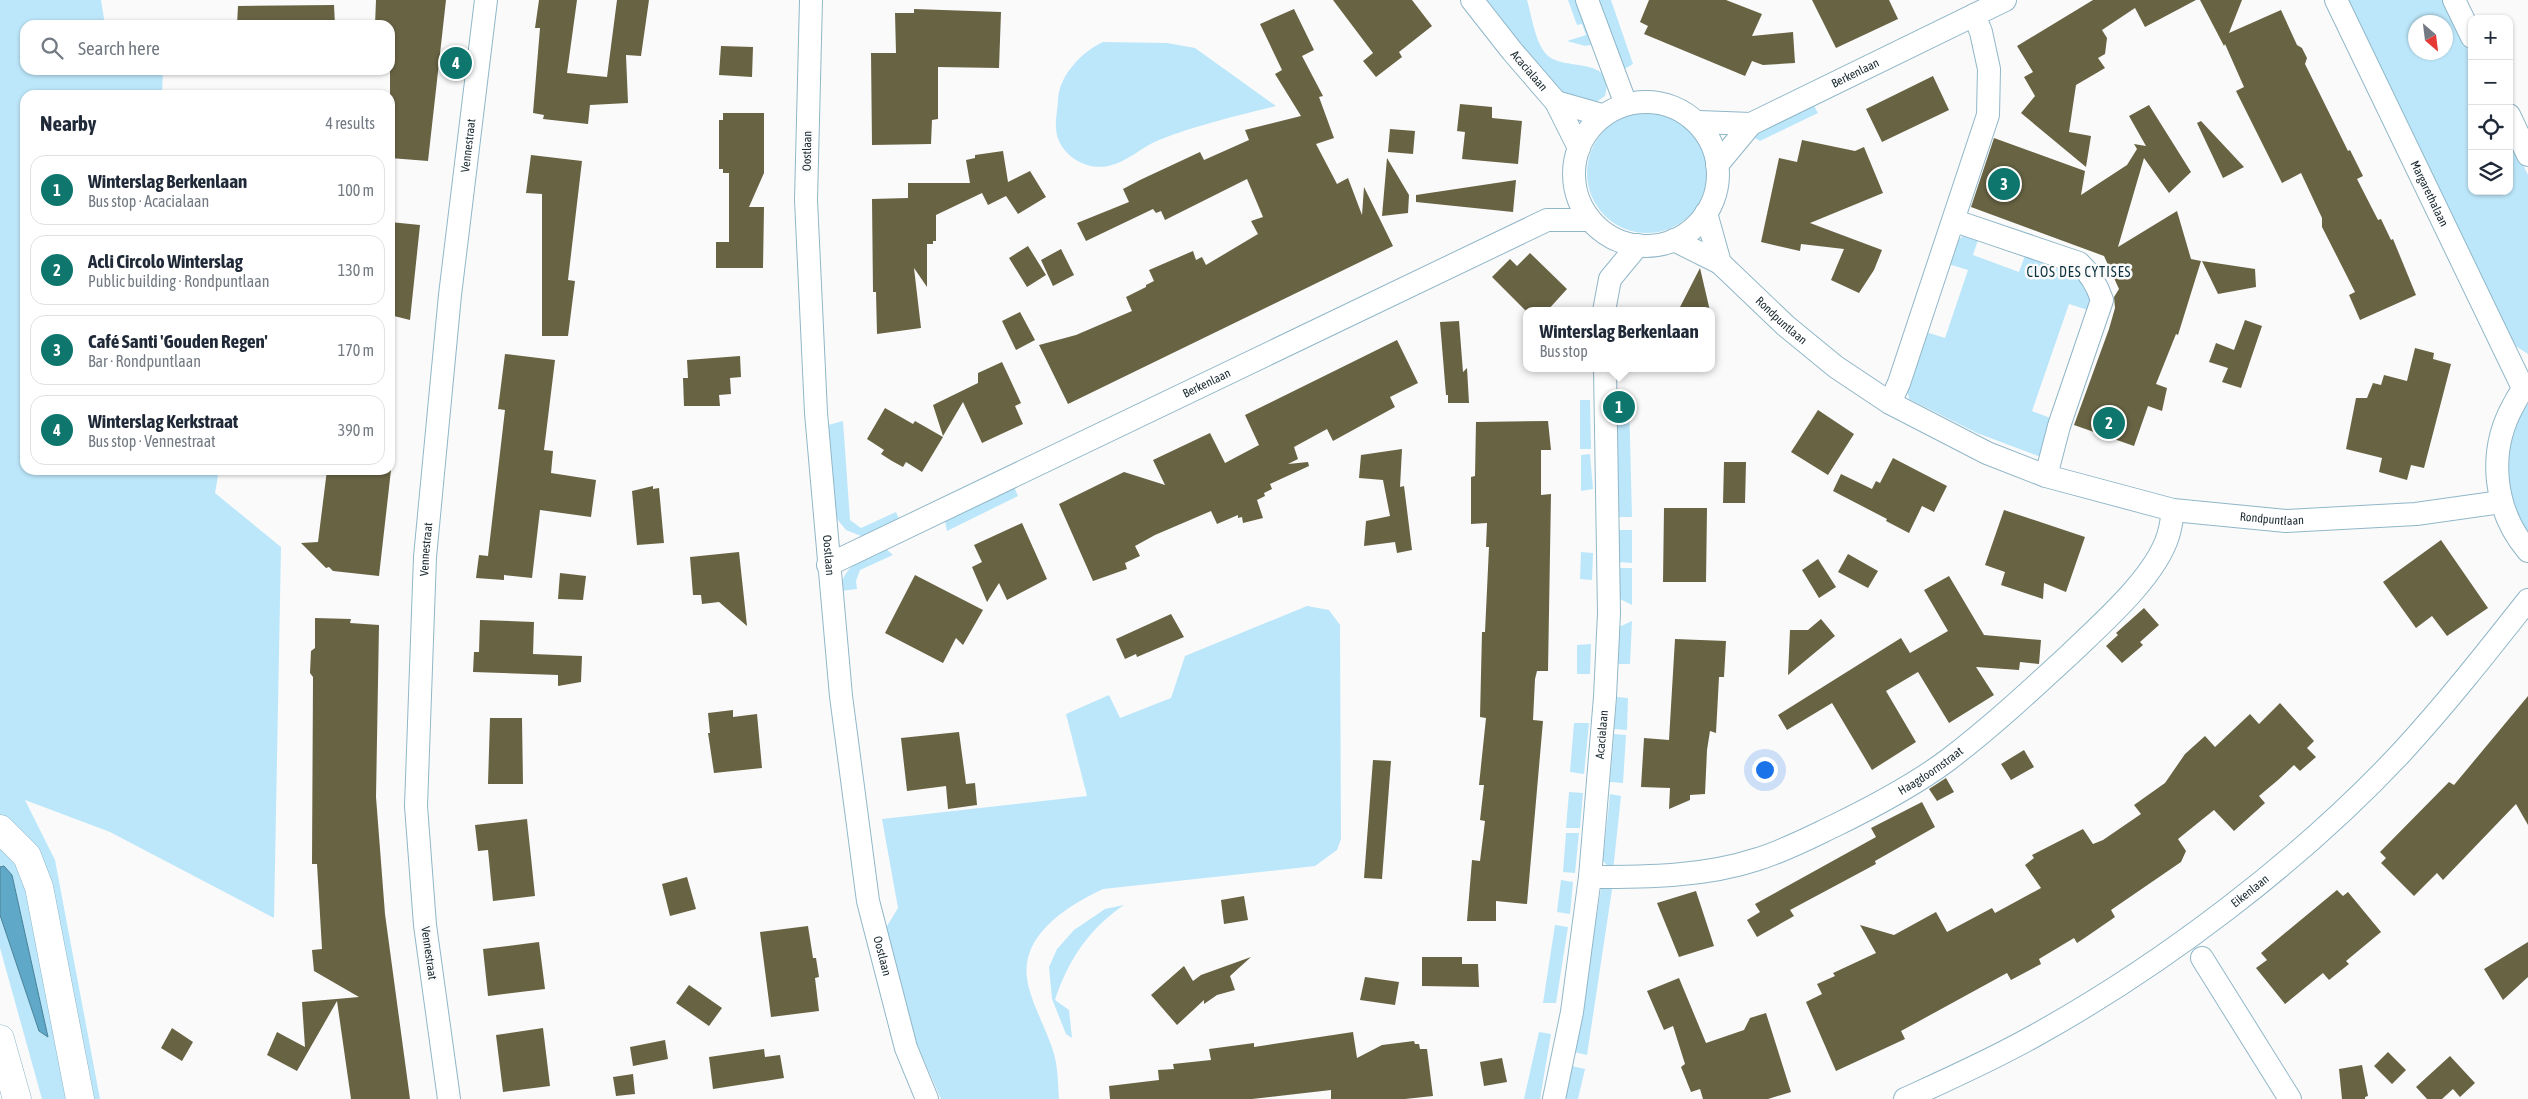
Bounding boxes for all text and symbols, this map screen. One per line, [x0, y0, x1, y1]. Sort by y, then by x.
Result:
north arrow [2408, 15, 2453, 60]
map controls [2468, 15, 2513, 195]
button: + [2468, 15, 2513, 60]
search box [20, 20, 395, 75]
icon: search [38, 34, 66, 62]
text: Search here [78, 37, 160, 59]
pin: 4 [440, 44, 472, 82]
street label: Acacialaan [1508, 48, 1550, 94]
street label: Berkenlaan [1829, 56, 1881, 91]
button: − [2468, 60, 2513, 105]
button: locate [2468, 105, 2513, 150]
text: Nearby [40, 111, 96, 135]
text: 4 results [325, 114, 375, 132]
street label: Vennestraat [458, 117, 479, 173]
street label: Oostlaan [800, 131, 814, 171]
button: layers [2468, 150, 2513, 195]
street label: Margarethalaan [2408, 158, 2451, 229]
pin: 3 [1988, 165, 2020, 203]
text: Winterslag Berkenlaan [88, 170, 247, 192]
text: 1 [53, 181, 61, 199]
text: 100 m [338, 181, 374, 199]
text: Bus stop · Acacialaan [88, 192, 209, 210]
text: Acli Circolo Winterslag [88, 250, 243, 272]
text: 2 [53, 261, 61, 279]
text: 130 m [338, 261, 374, 279]
district label: CLOS DES CYTISES [2027, 264, 2131, 280]
text: Public building · Rondpuntlaan [88, 272, 269, 290]
street label: Rondpuntlaan [1753, 294, 1810, 347]
popup [1523, 307, 1715, 372]
text: Winterslag Berkenlaan [1539, 320, 1699, 342]
text: Café Santi 'Gouden Regen' [88, 330, 268, 352]
text: 3 [53, 341, 61, 359]
text: 170 m [338, 341, 374, 359]
text: Bus stop [1539, 342, 1588, 360]
text: Bar · Rondpuntlaan [88, 352, 201, 370]
street label: Berkenlaan [1181, 366, 1233, 401]
pin: 1 [1603, 388, 1635, 426]
pin: 2 [2093, 404, 2125, 442]
text: Winterslag Kerkstraat [88, 410, 238, 432]
text: 4 [53, 421, 61, 439]
text: 390 m [338, 421, 374, 439]
text: Bus stop · Vennestraat [88, 432, 216, 450]
street label: Rondpuntlaan [2239, 510, 2304, 528]
street label: Vennestraat [417, 521, 435, 576]
street label: Oostlaan [820, 534, 837, 576]
street label: Acacialaan [1593, 710, 1611, 760]
street label: Haagdoornstraat [1896, 744, 1966, 798]
your location [1752, 757, 1778, 783]
street label: Eikenlaan [2228, 872, 2272, 910]
street label: Vennestraat [418, 925, 440, 981]
street label: Oostlaan [870, 935, 894, 977]

